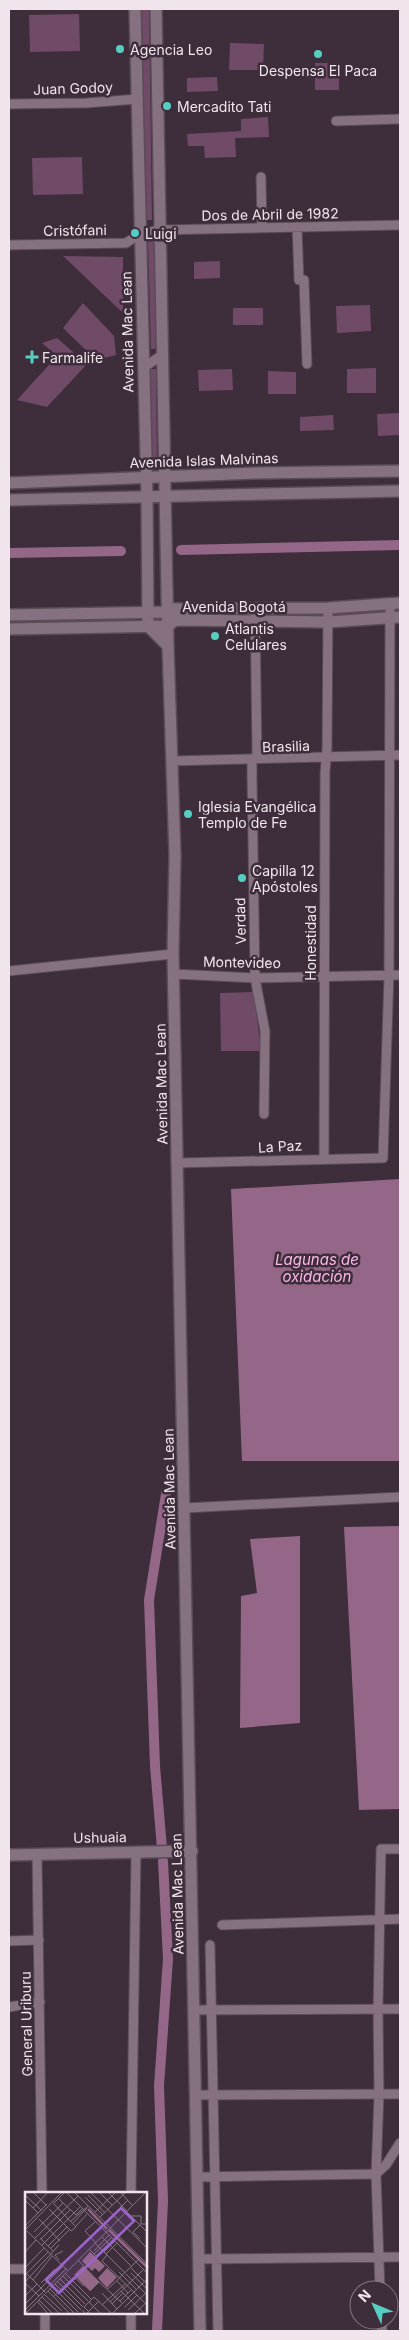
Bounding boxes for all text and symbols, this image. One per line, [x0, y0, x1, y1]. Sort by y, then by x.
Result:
place label: Agencia Leo [130, 41, 212, 58]
marker: Agencia Leo [114, 43, 126, 55]
marker: Despensa El Paca [312, 48, 324, 60]
place label: Despensa El Paca [259, 62, 377, 79]
street label: Juan Godoy [33, 78, 113, 98]
place label: Mercadito Tati [177, 98, 271, 115]
marker: Mercadito Tati [161, 100, 173, 112]
street label: Dos de Abril de 1982 [201, 204, 339, 224]
street label: Cristófani [43, 221, 107, 239]
place label: Luigi [145, 225, 177, 242]
marker: Luigi [129, 227, 141, 239]
street label: Avenida Mac Lean [117, 271, 137, 393]
place label: Farmalife [42, 349, 103, 366]
marker: Farmalife [26, 351, 38, 363]
street label: Avenida Islas Malvinas [129, 449, 279, 471]
street label: Avenida Bogotá [182, 598, 286, 615]
place label: Atlantis Celulares [225, 620, 287, 653]
marker: Atlantis Celulares [209, 630, 221, 642]
street label: Brasilia [262, 737, 310, 755]
place label: Iglesia Evangélica Templo de Fe [198, 798, 316, 831]
marker: Iglesia Evangélica Templo de Fe [182, 808, 194, 820]
place label: Capilla 12 Apóstoles [252, 862, 318, 895]
marker: Capilla 12 Apóstoles [236, 872, 248, 884]
street label: Verdad [231, 897, 249, 945]
street label: Honestidad [302, 905, 319, 981]
street label: Montevideo [203, 953, 281, 971]
street label: Avenida Mac Lean [151, 1023, 171, 1145]
street label: La Paz [257, 1136, 303, 1156]
water label: Lagunas de oxidación [275, 1250, 359, 1286]
street label: Avenida Mac Lean [159, 1428, 179, 1550]
street label: Ushuaia [73, 1828, 127, 1846]
street label: Avenida Mac Lean [167, 1833, 187, 1955]
street label: General Uriburu [17, 1971, 35, 2077]
inset map [25, 2192, 148, 2315]
north arrow [349, 2280, 399, 2330]
text: N [354, 2286, 374, 2305]

